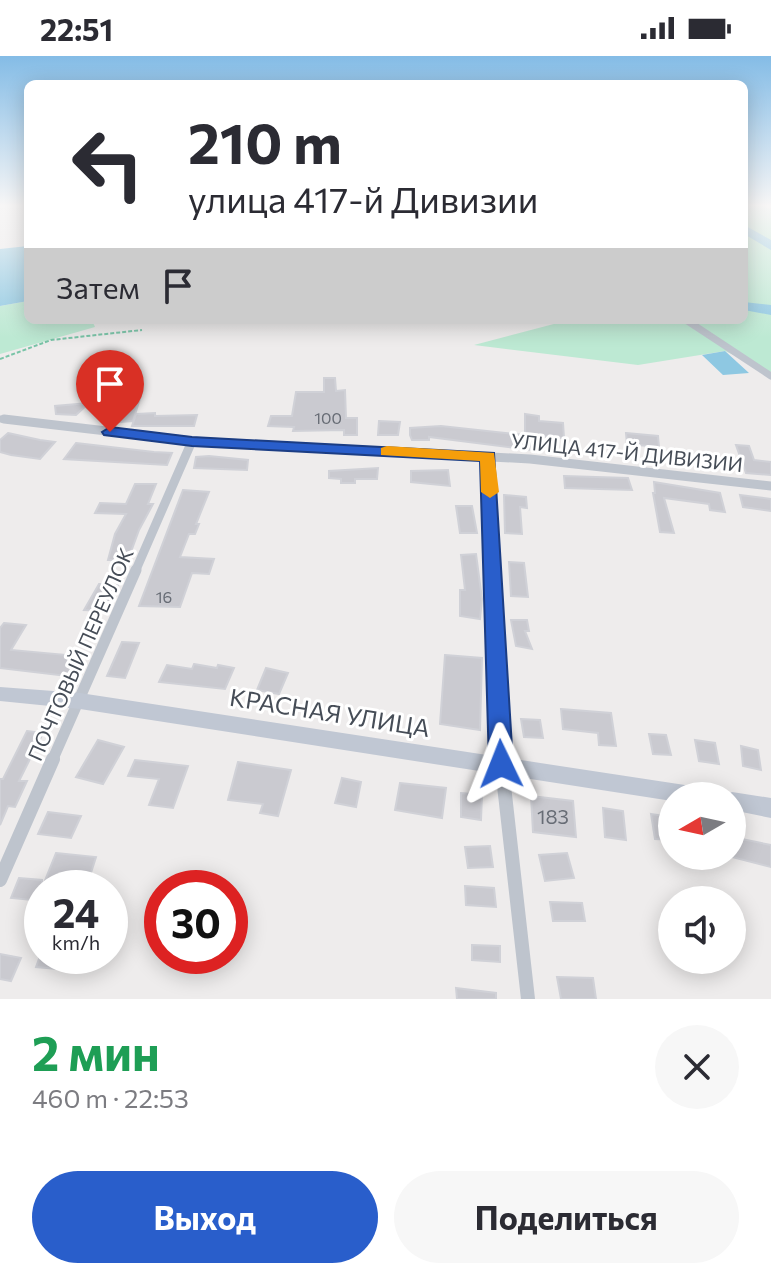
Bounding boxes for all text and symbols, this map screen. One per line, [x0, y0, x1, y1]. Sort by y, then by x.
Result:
text: 22:51 [40, 10, 113, 47]
text: 210 m [188, 107, 342, 176]
icon: left [56, 112, 160, 216]
text: улица 417-й Дивизии [188, 176, 538, 220]
icon: arrive [156, 264, 200, 308]
text: Затем [56, 268, 140, 305]
pin [76, 350, 144, 432]
icon: arrive [88, 362, 132, 406]
house number: 100 [314, 408, 342, 427]
street label: УЛИЦА 417-Й ДИВИЗИИ [510, 428, 744, 476]
street label: ПОЧТОВЫЙ ПЕРЕУЛОК [22, 544, 138, 764]
house number: 16 [156, 587, 172, 606]
street label: КРАСНАЯ УЛИЦА [228, 682, 432, 742]
position arrow [459, 722, 543, 806]
north arrow [658, 782, 746, 870]
map controls [658, 782, 746, 974]
house number: 183 [537, 804, 569, 828]
speed limit sign: 30 [144, 870, 248, 974]
button: sound [658, 886, 746, 974]
text: 24 [53, 887, 99, 936]
text: km/h [52, 930, 100, 954]
text: 2 мин [32, 1022, 160, 1081]
button: close [655, 1025, 739, 1109]
text: 460 m · 22:53 [32, 1082, 189, 1113]
button: Выход [32, 1171, 378, 1263]
button: Поделиться [394, 1171, 739, 1263]

